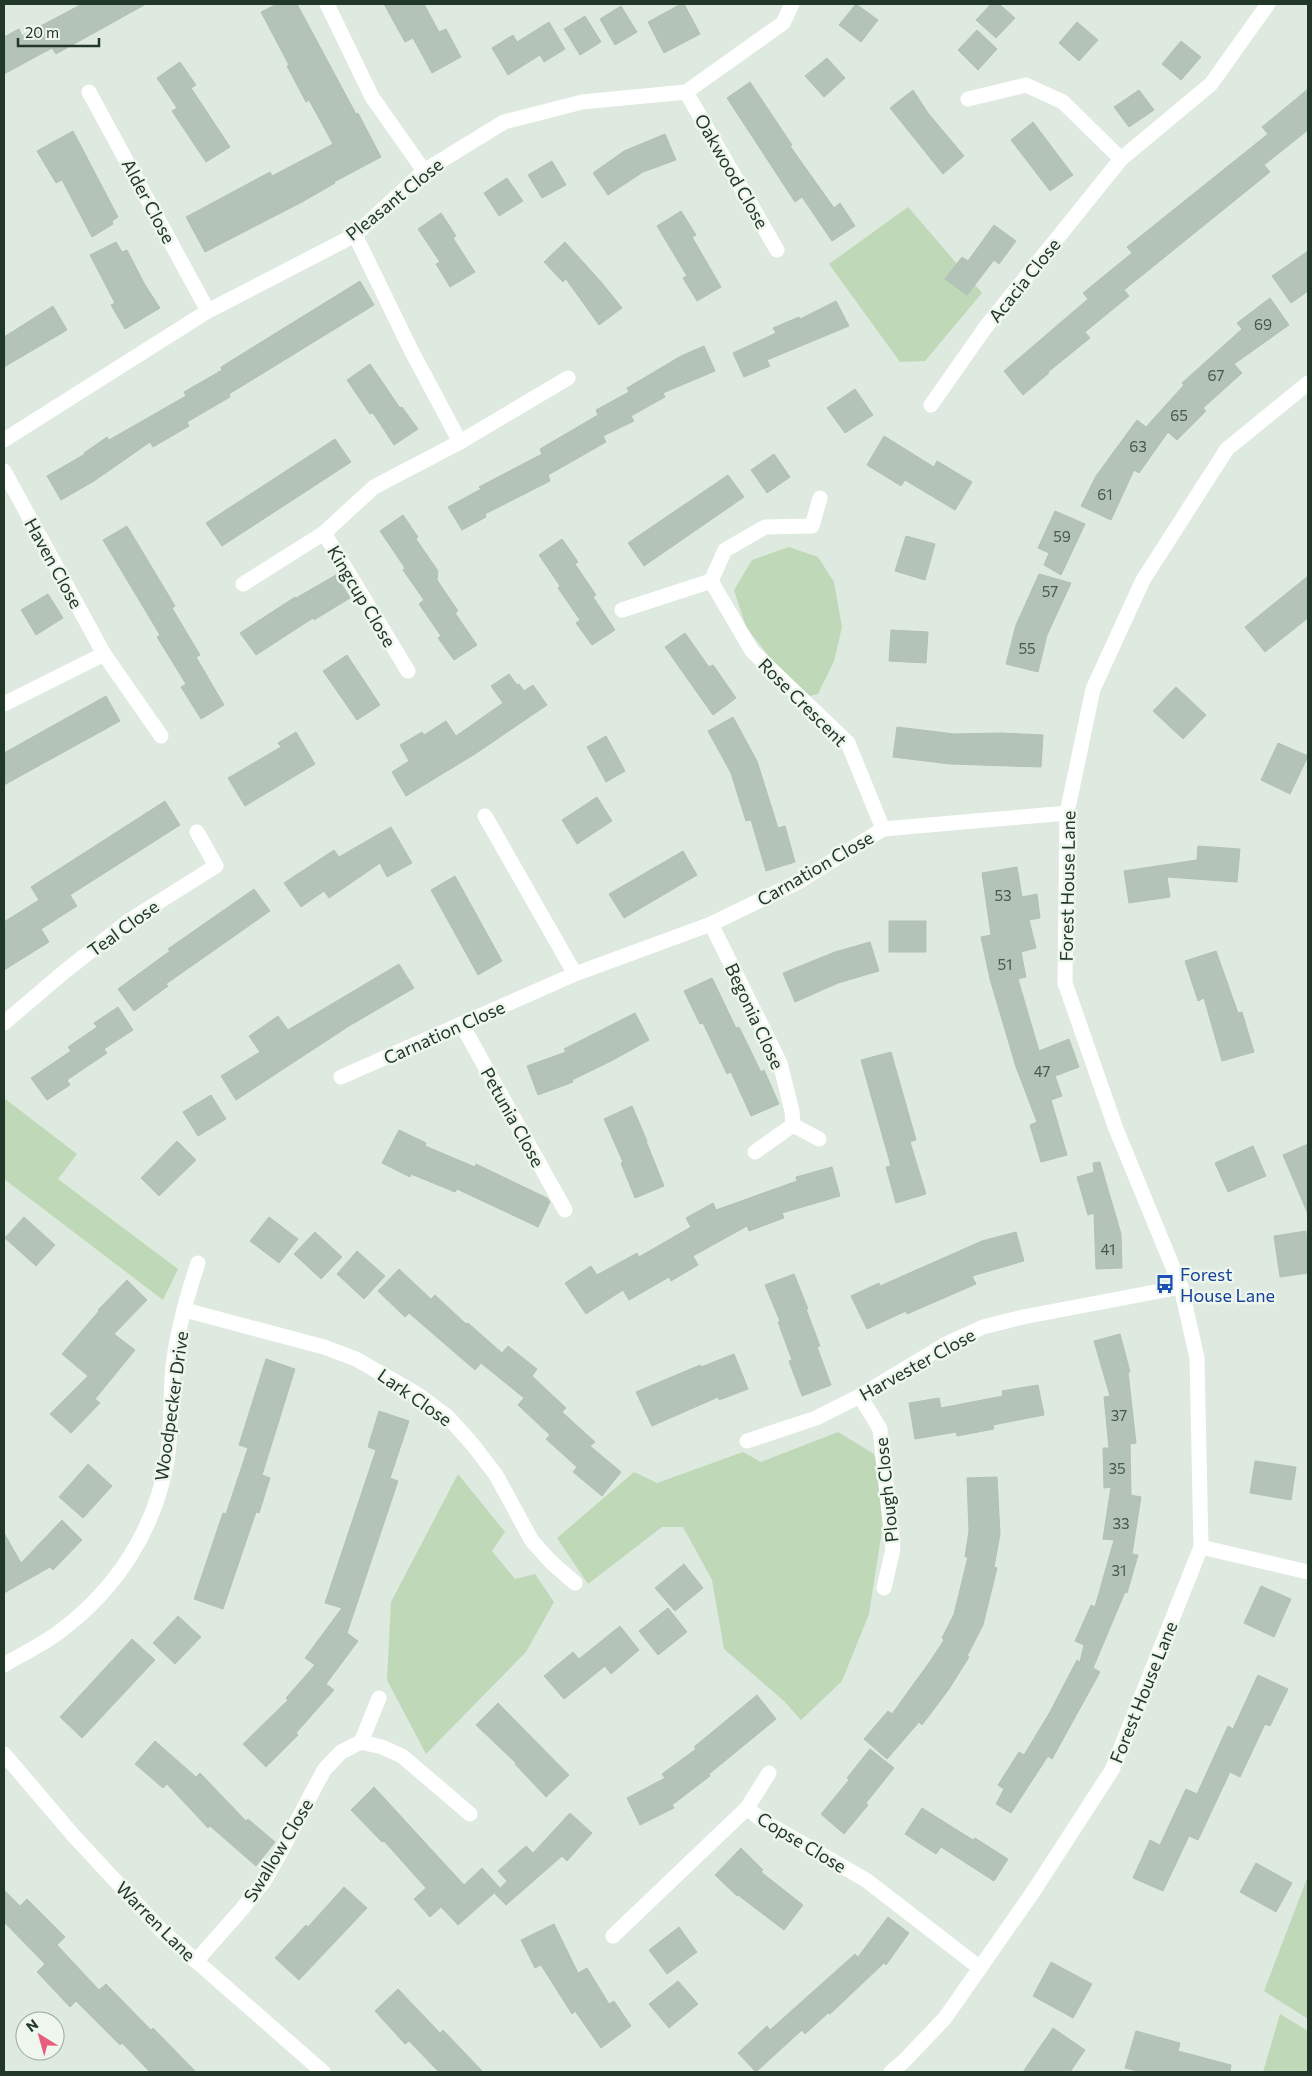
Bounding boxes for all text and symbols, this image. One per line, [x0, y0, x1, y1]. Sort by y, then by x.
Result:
scale bar [18, 15, 99, 47]
text: 20 m [25, 23, 59, 41]
street label: Oakwood Close [690, 110, 774, 232]
street label: Pleasant Close [341, 153, 447, 245]
street label: Alder Close [118, 155, 180, 247]
street label: Acacia Close [983, 233, 1065, 327]
house number: 69 [1254, 315, 1272, 333]
house number: 67 [1208, 366, 1225, 384]
house number: 65 [1170, 406, 1188, 424]
house number: 63 [1129, 437, 1147, 455]
house number: 61 [1097, 485, 1113, 503]
street label: Haven Close [20, 514, 88, 612]
house number: 59 [1053, 527, 1071, 545]
street label: Kingcup Close [323, 541, 401, 651]
house number: 57 [1042, 582, 1058, 600]
house number: 55 [1018, 639, 1036, 657]
street label: Rose Crescent [754, 653, 852, 751]
street label: Forest House Lane [1055, 810, 1079, 962]
street label: Carnation Close [753, 826, 877, 910]
house number: 53 [994, 886, 1012, 904]
street label: Teal Close [83, 895, 163, 961]
house number: 51 [997, 955, 1013, 973]
street label: Begonia Close [721, 960, 789, 1072]
street label: Carnation Close [380, 995, 508, 1069]
house number: 47 [1034, 1062, 1050, 1080]
street label: Petunia Close [477, 1063, 549, 1171]
house number: 41 [1101, 1240, 1115, 1258]
place label: Forest House Lane [1180, 1263, 1275, 1306]
bus stop icon: Forest House Lane [1154, 1273, 1176, 1295]
street label: Harvester Close [855, 1323, 979, 1405]
street label: Woodpecker Drive [150, 1330, 192, 1482]
street label: Lark Close [374, 1364, 456, 1430]
house number: 37 [1111, 1406, 1127, 1424]
street label: Plough Close [870, 1436, 902, 1544]
house number: 35 [1108, 1459, 1126, 1477]
house number: 33 [1112, 1514, 1130, 1532]
house number: 31 [1112, 1561, 1126, 1579]
street label: Forest House Lane [1105, 1618, 1181, 1766]
street label: Swallow Close [239, 1794, 317, 1906]
street label: Copse Close [754, 1807, 850, 1877]
street label: Warren Lane [112, 1877, 200, 1965]
north arrow [15, 2011, 65, 2061]
text: N [23, 2015, 41, 2035]

